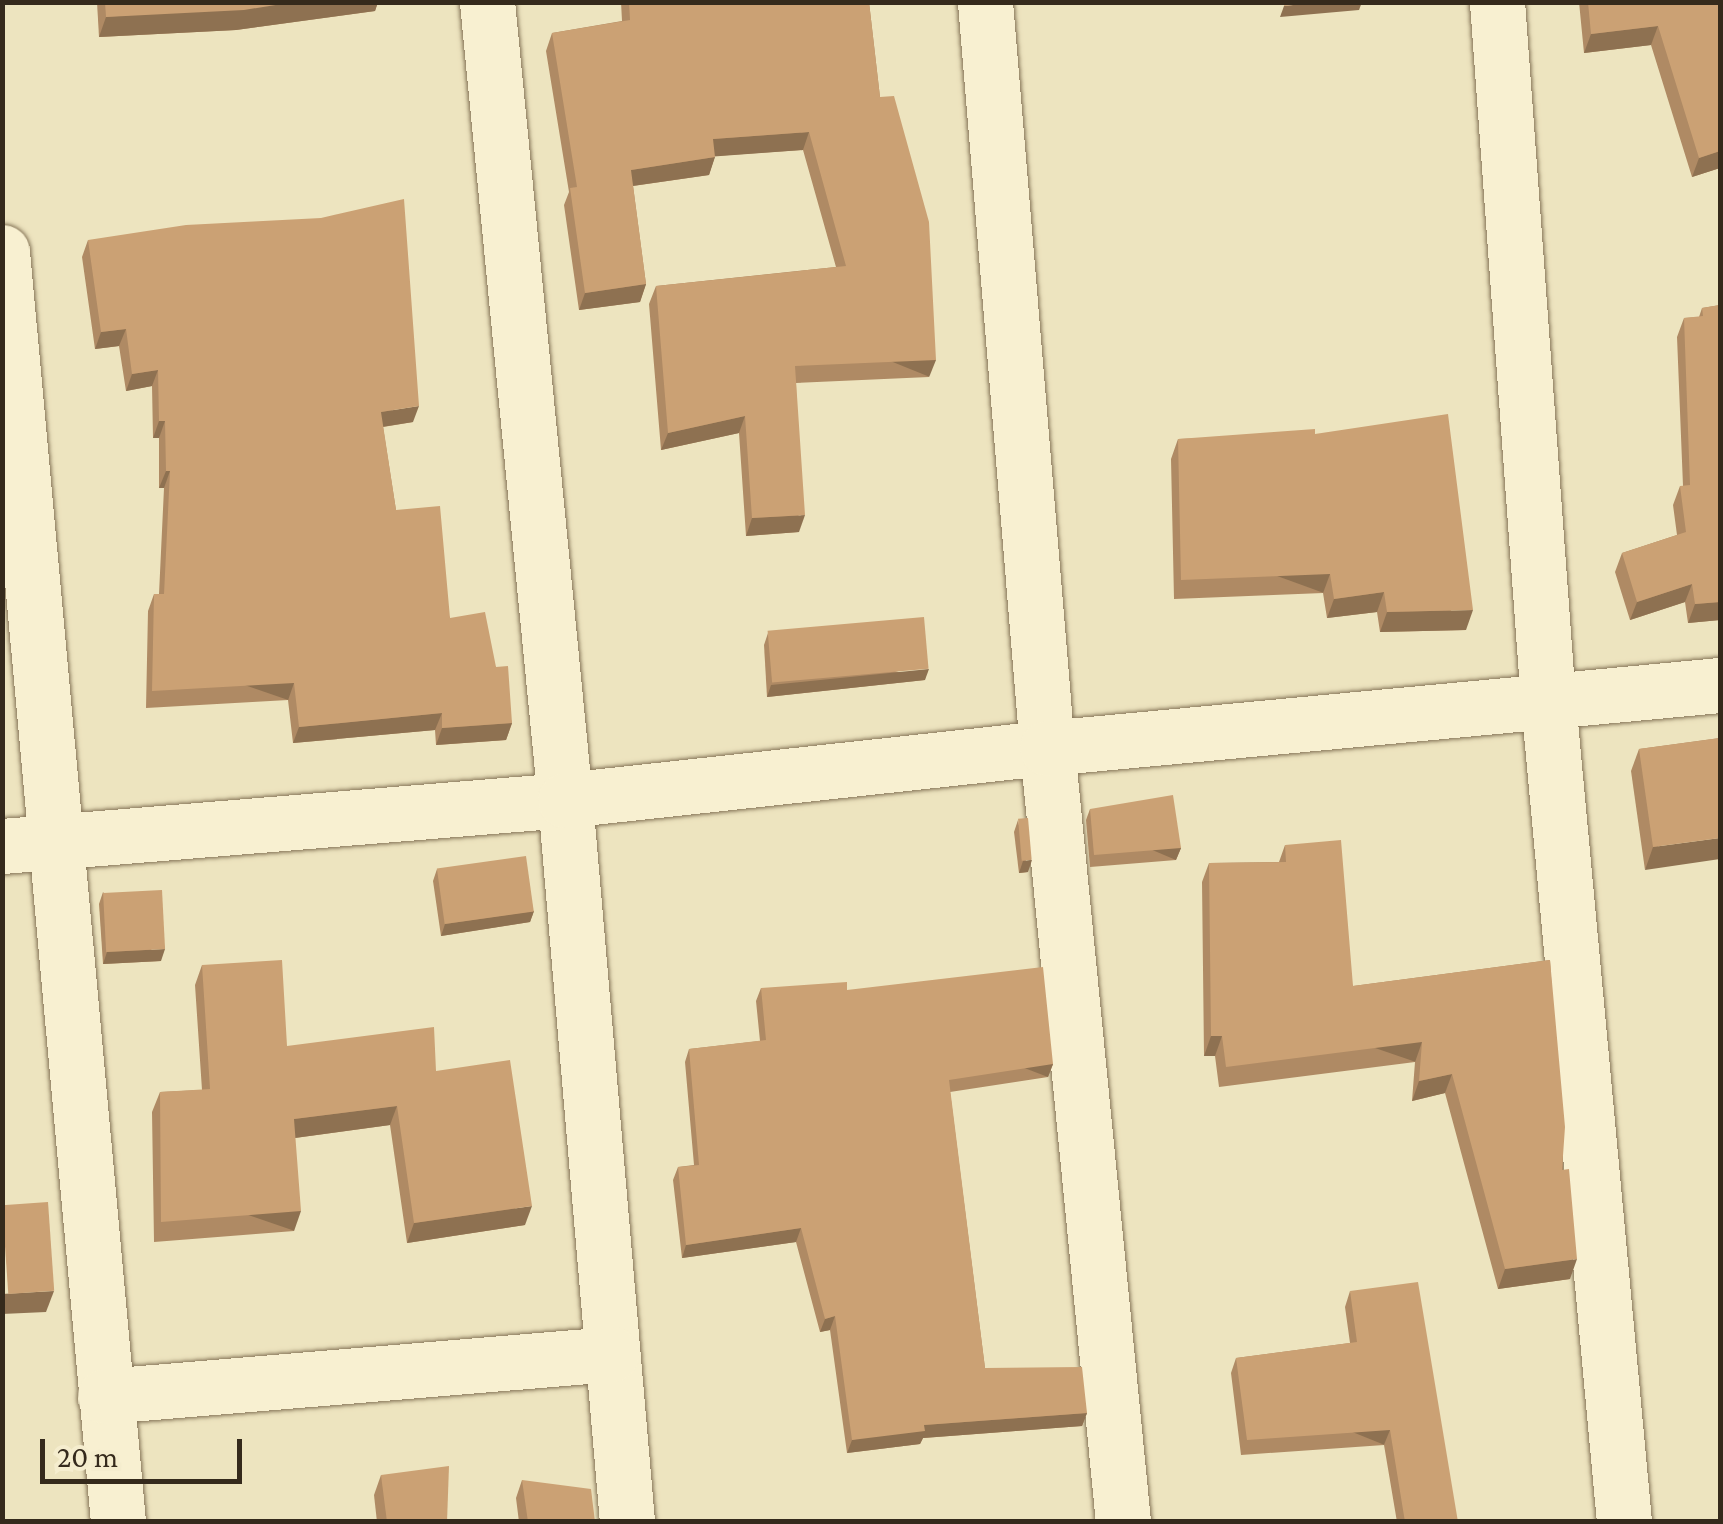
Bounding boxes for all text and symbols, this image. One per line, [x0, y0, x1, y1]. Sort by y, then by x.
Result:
scale bar [45, 1419, 248, 1481]
text: 20 m [57, 1440, 118, 1473]

